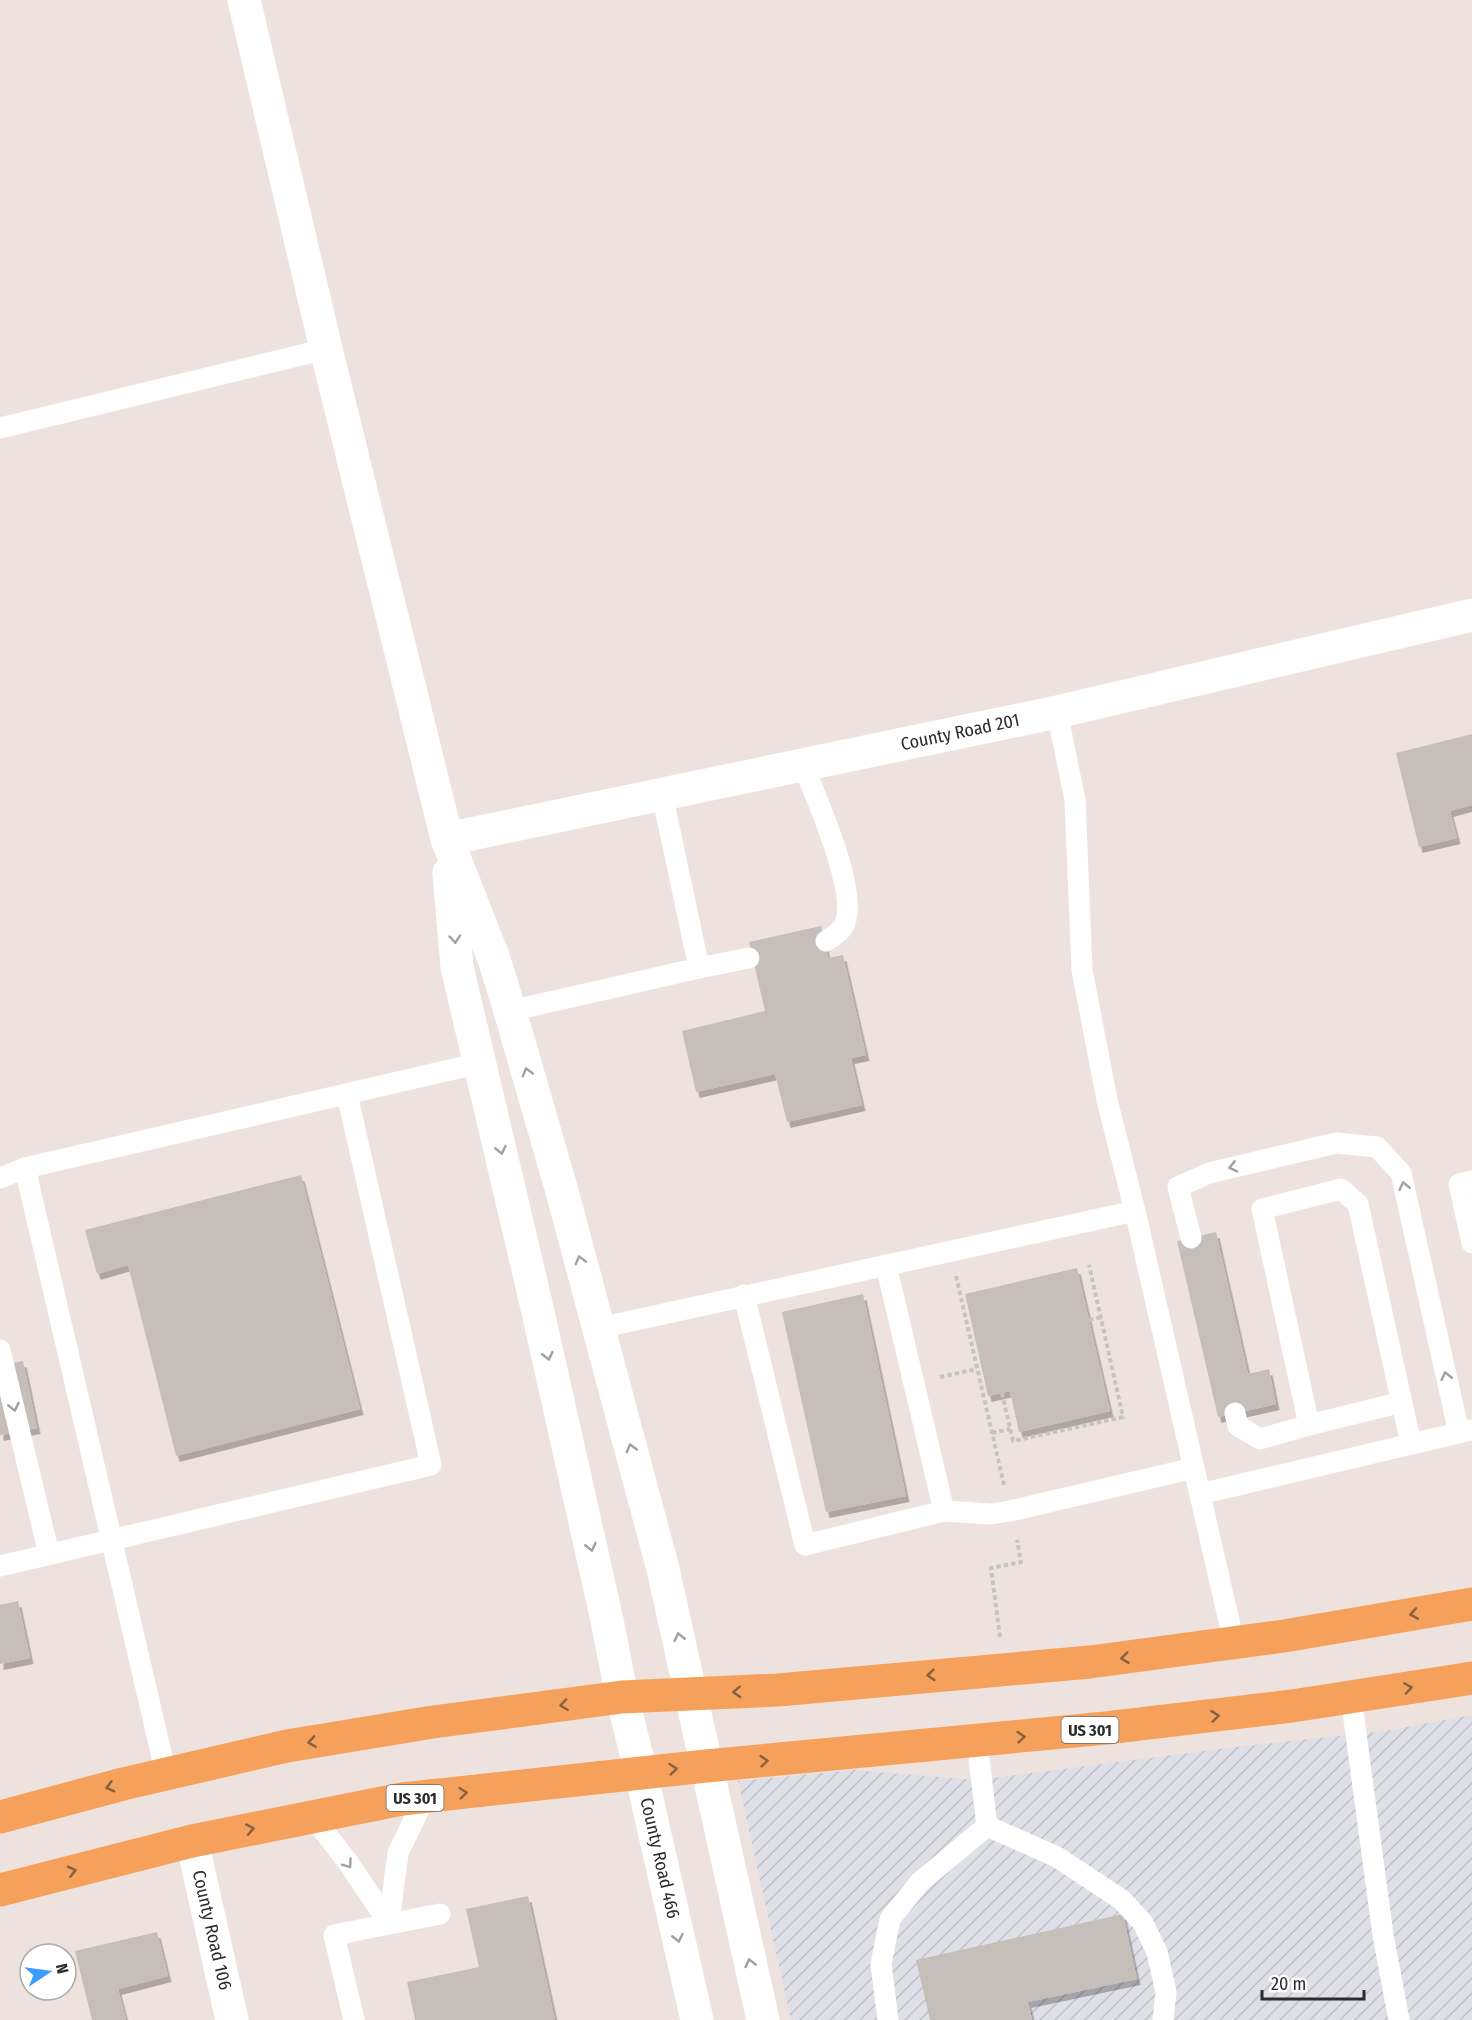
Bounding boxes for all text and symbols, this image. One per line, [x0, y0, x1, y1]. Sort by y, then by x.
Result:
street label: County Road 201 [899, 709, 1021, 755]
one-way arrow [448, 935, 461, 944]
one-way arrow [522, 1067, 535, 1077]
one-way arrow [493, 1145, 506, 1155]
one-way arrow [1228, 1160, 1238, 1173]
one-way arrow [1398, 1181, 1411, 1191]
one-way arrow [575, 1255, 588, 1265]
one-way arrow [541, 1351, 554, 1361]
one-way arrow [1441, 1371, 1454, 1381]
one-way arrow [6, 1402, 19, 1412]
one-way arrow [625, 1443, 638, 1453]
one-way arrow [583, 1541, 596, 1551]
one-way arrow [1410, 1608, 1419, 1620]
one-way arrow [673, 1632, 686, 1642]
one-way arrow [1121, 1651, 1130, 1664]
one-way arrow [926, 1669, 935, 1682]
one-way arrow [1402, 1682, 1412, 1695]
one-way arrow [732, 1686, 741, 1698]
one-way arrow [559, 1698, 569, 1711]
one-way arrow [1210, 1710, 1219, 1722]
road number: US 301 [1062, 1717, 1118, 1743]
one-way arrow [1016, 1731, 1025, 1744]
one-way arrow [307, 1736, 317, 1748]
one-way arrow [759, 1755, 768, 1768]
one-way arrow [669, 1764, 678, 1776]
one-way arrow [105, 1780, 115, 1793]
road number: US 301 [386, 1785, 444, 1811]
one-way arrow [458, 1787, 467, 1800]
street label: County Road 466 [635, 1795, 685, 1921]
one-way arrow [244, 1823, 254, 1836]
one-way arrow [341, 1857, 352, 1868]
one-way arrow [67, 1865, 77, 1878]
street label: County Road 106 [188, 1868, 236, 1992]
one-way arrow [671, 1933, 684, 1943]
north arrow [18, 1942, 78, 2002]
one-way arrow [744, 1958, 757, 1968]
text: N [52, 1962, 72, 1976]
scale bar [1262, 1963, 1364, 2001]
text: 20 m [1271, 1973, 1306, 1995]

